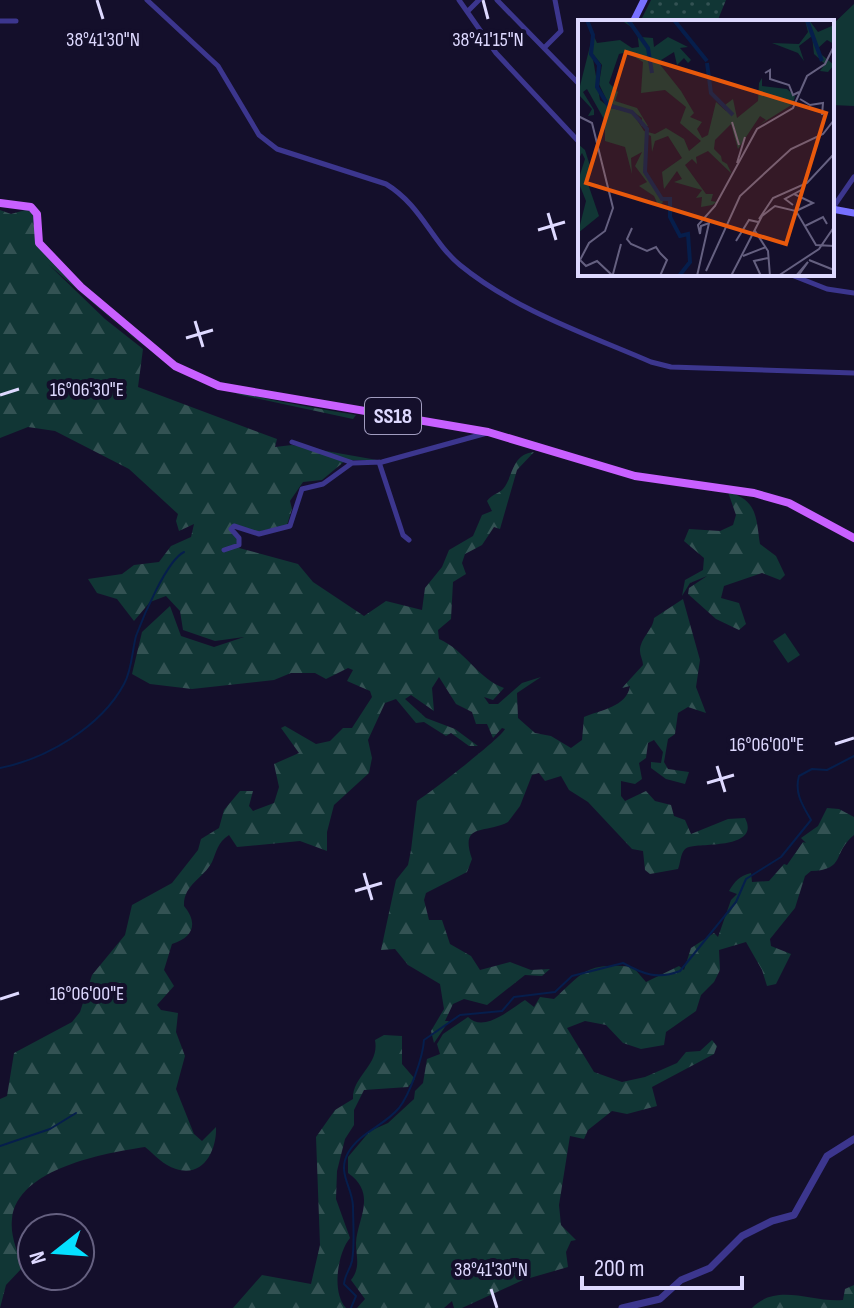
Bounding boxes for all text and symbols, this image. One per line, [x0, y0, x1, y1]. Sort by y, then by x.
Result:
inset map [578, 20, 834, 276]
text: 38°41'30"N [66, 28, 140, 52]
text: 38°41'15"N [452, 28, 524, 52]
text: 16°06'30"E [50, 378, 124, 402]
road number: SS18 [365, 398, 421, 434]
text: 16°06'00"E [730, 733, 804, 757]
text: 16°06'00"E [50, 982, 124, 1006]
north arrow [16, 1212, 96, 1292]
scale bar [582, 1240, 742, 1290]
text: N [24, 1248, 53, 1267]
text: 200 m [594, 1254, 645, 1283]
text: 38°41'30"N [454, 1258, 528, 1282]

